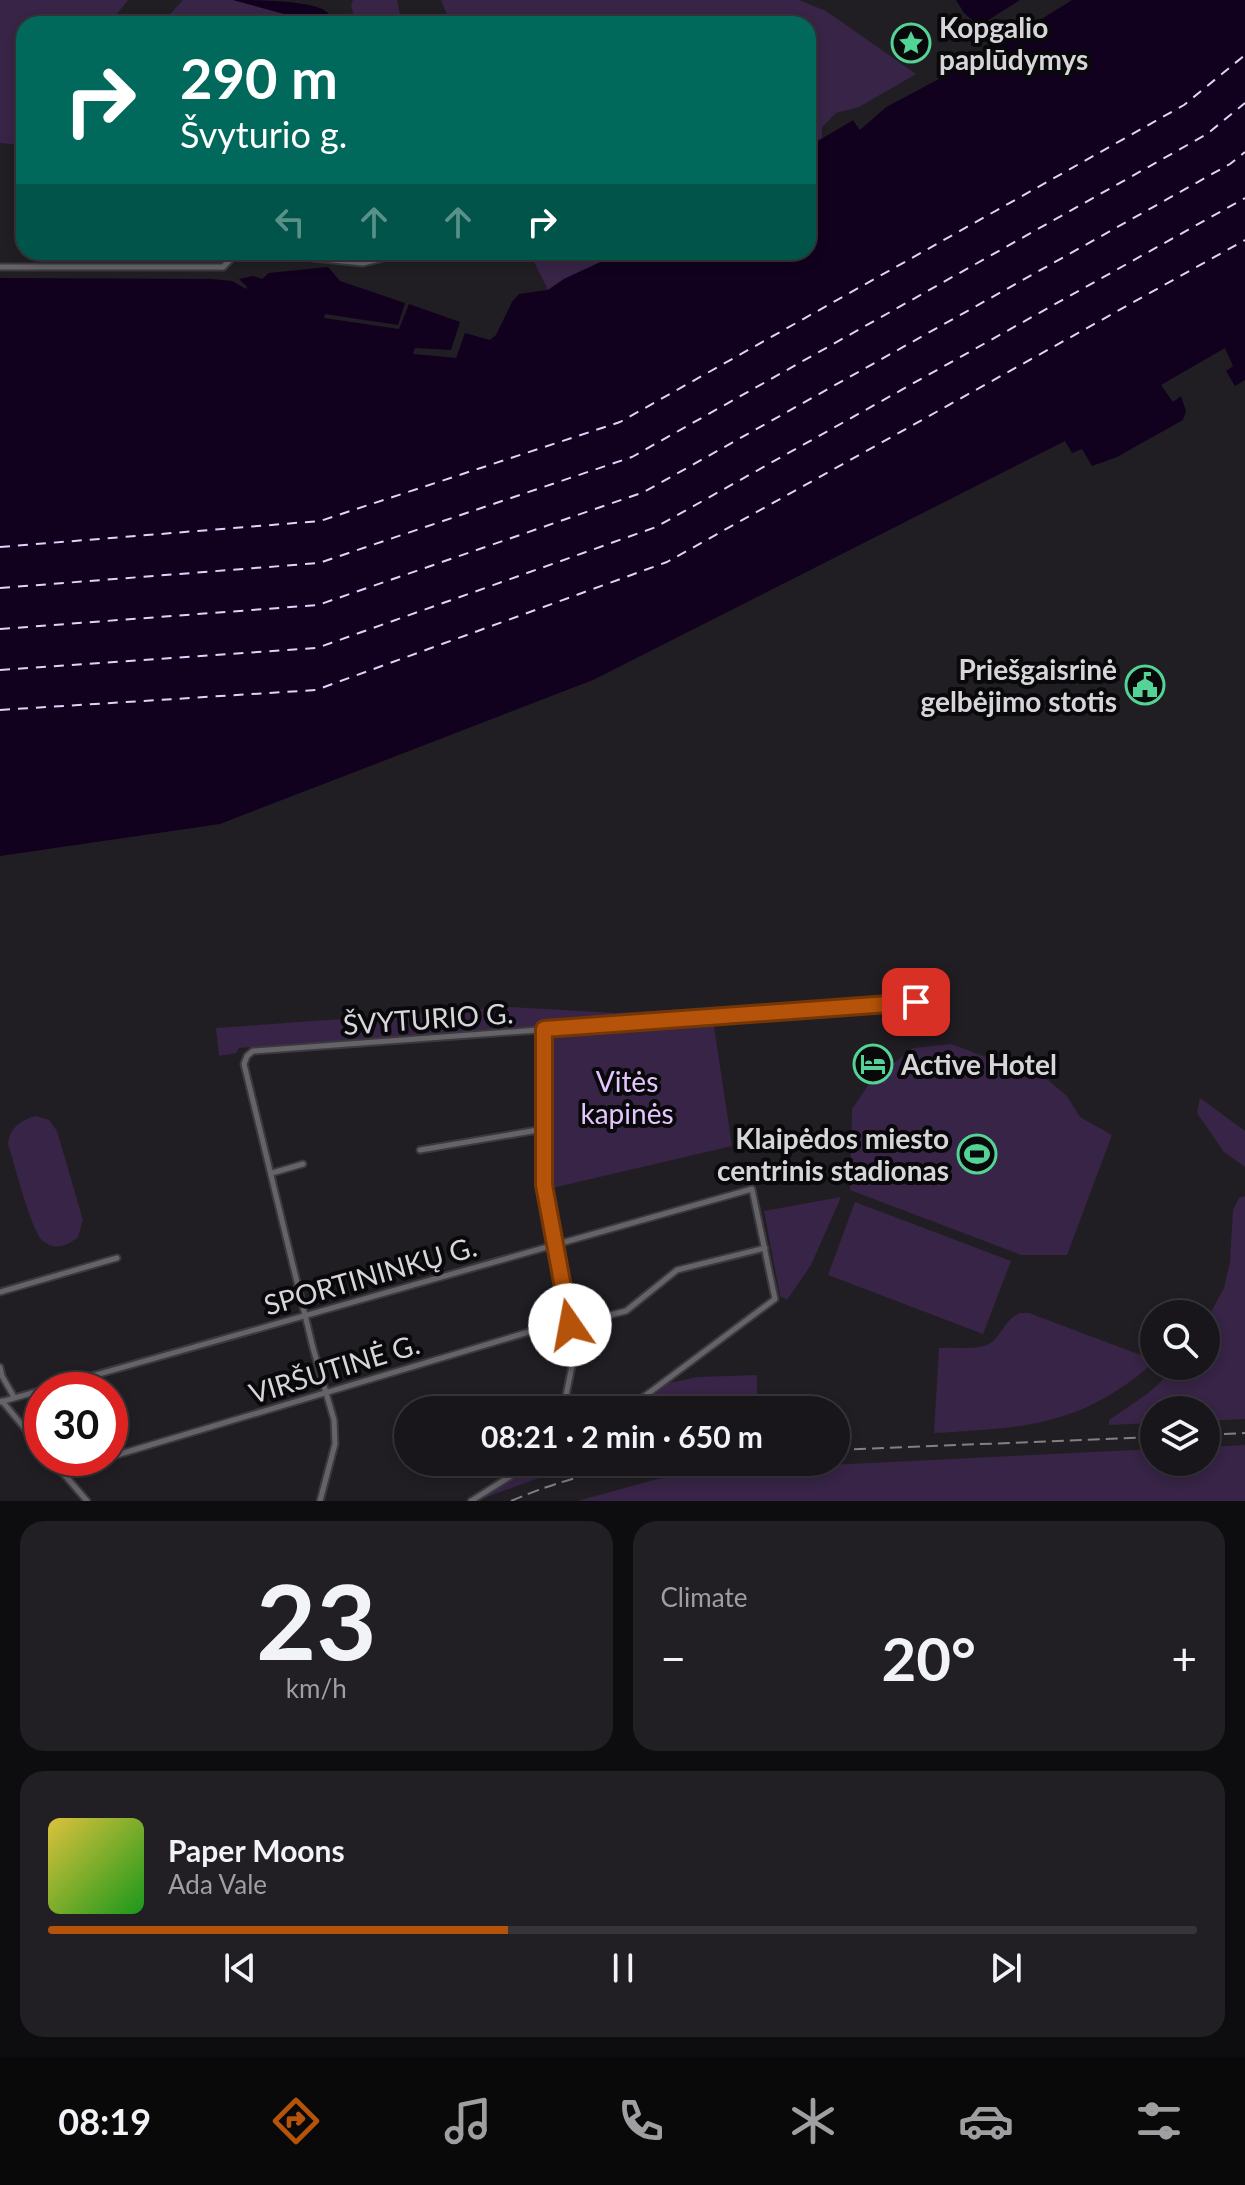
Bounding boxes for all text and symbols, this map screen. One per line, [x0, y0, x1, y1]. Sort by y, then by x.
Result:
place label: Kopgalio paplūdymys [939, 10, 1088, 76]
place icon: Kopgalio paplūdymys [890, 22, 932, 64]
text: 290 m [180, 44, 338, 111]
icon: right [48, 48, 152, 152]
text: Švyturio g. [180, 112, 347, 156]
icon: left [268, 200, 312, 244]
icon: ahead [352, 200, 396, 244]
icon: ahead [436, 200, 480, 244]
icon: right [520, 200, 564, 244]
place label: Priešgaisrinė gelbėjimo stotis [920, 652, 1117, 718]
public building icon: Priešgaisrinė gelbėjimo stotis [1124, 664, 1166, 706]
pin [882, 968, 950, 1036]
icon: arrive [894, 980, 938, 1024]
street label: ŠVYTURIO G. [342, 995, 514, 1041]
hotel icon: Active Hotel [852, 1043, 894, 1085]
place label: Active Hotel [900, 1047, 1057, 1081]
park label: Vitės kapinės [580, 1064, 674, 1130]
place label: Klaipėdos miesto centrinis stadionas [717, 1121, 949, 1187]
sports icon: Klaipėdos miesto centrinis stadionas [956, 1133, 998, 1175]
street label: SPORTININKŲ G. [260, 1228, 480, 1322]
position arrow [528, 1283, 612, 1367]
map controls [1140, 1300, 1220, 1476]
button: search [1140, 1300, 1220, 1380]
street label: VIRŠUTINĖ G. [245, 1326, 423, 1410]
speed limit sign: 30 [24, 1372, 128, 1476]
button: layers [1140, 1396, 1220, 1476]
text: 08:21 · 2 min · 650 m [481, 1418, 763, 1454]
text: 23 [256, 1557, 377, 1682]
text: Climate [661, 1581, 747, 1613]
text: 20° [881, 1622, 976, 1694]
text: − [661, 1632, 686, 1684]
text: + [1171, 1632, 1197, 1684]
text: km/h [286, 1672, 347, 1704]
text: Paper Moons [168, 1832, 345, 1868]
text: Ada Vale [168, 1868, 267, 1900]
icon: previous [218, 1946, 262, 1990]
icon: pause [601, 1946, 645, 1990]
icon: next [984, 1946, 1028, 1990]
icon: directions [268, 2093, 324, 2149]
icon: music [440, 2093, 496, 2149]
icon: phone [613, 2093, 669, 2149]
icon: climate [785, 2093, 841, 2149]
icon: car [958, 2093, 1014, 2149]
icon: filters [1131, 2093, 1187, 2149]
text: 08:19 [58, 2099, 151, 2143]

